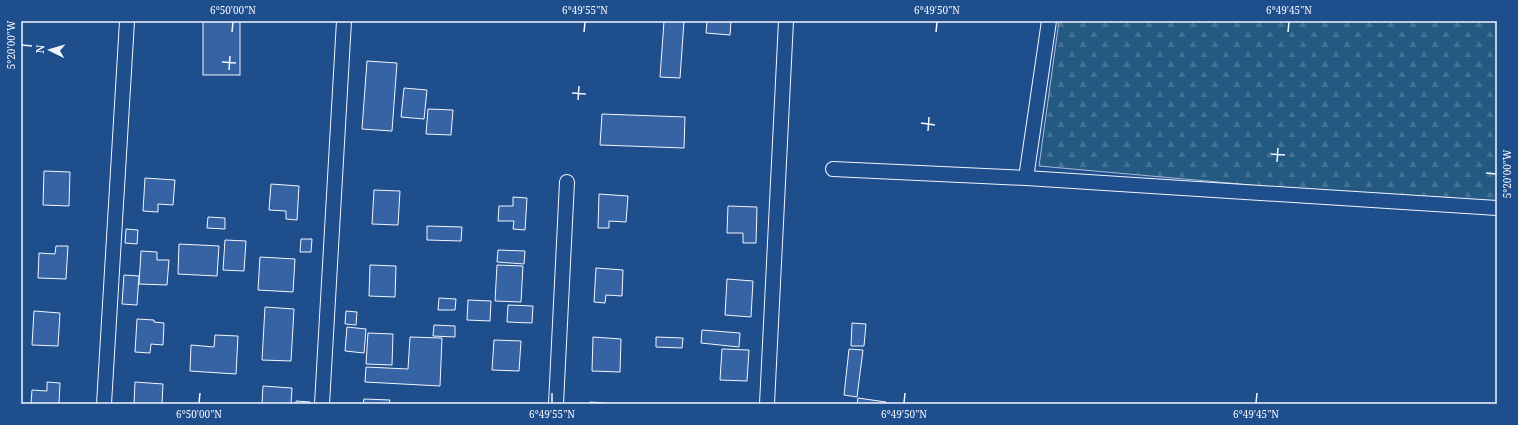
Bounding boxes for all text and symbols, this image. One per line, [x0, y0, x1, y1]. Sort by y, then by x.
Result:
text: 6°50'00"N [210, 3, 256, 17]
text: 6°49'55"N [562, 3, 608, 17]
text: 6°49'50"N [914, 3, 960, 17]
text: 6°49'45"N [1266, 3, 1312, 17]
text: 5°20'00"W [4, 20, 18, 69]
north arrow [30, 30, 70, 70]
text: N [32, 44, 47, 54]
text: 5°20'00"W [1500, 149, 1514, 198]
text: 6°50'00"N [176, 407, 222, 421]
text: 6°49'55"N [529, 407, 575, 421]
text: 6°49'50"N [881, 407, 927, 421]
text: 6°49'45"N [1233, 407, 1279, 421]

